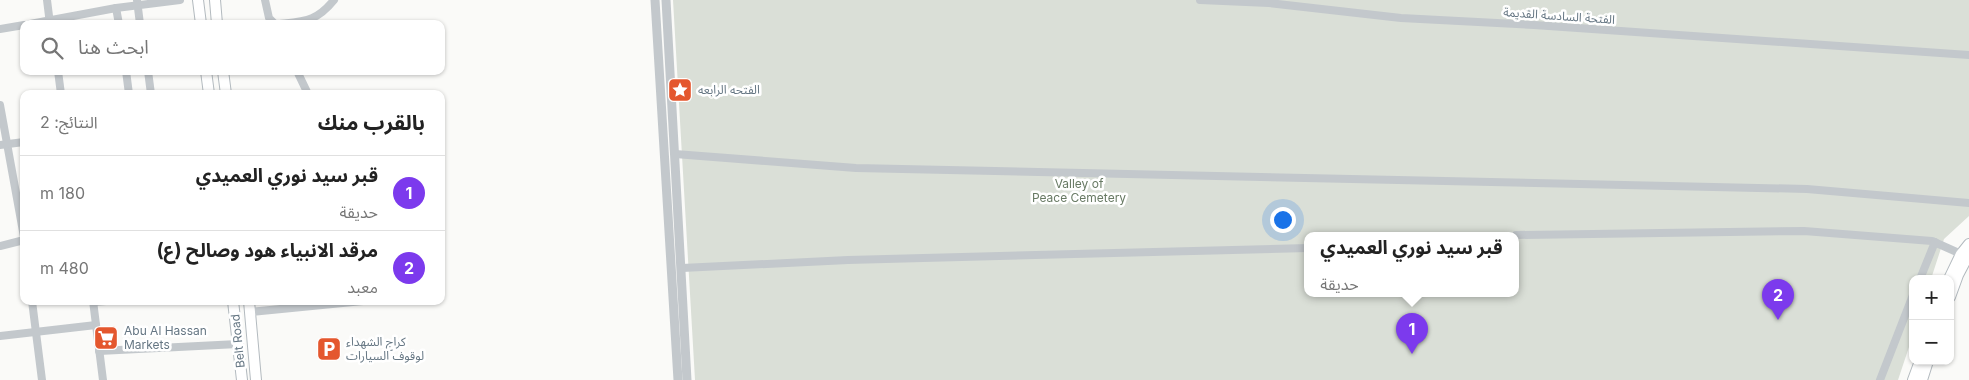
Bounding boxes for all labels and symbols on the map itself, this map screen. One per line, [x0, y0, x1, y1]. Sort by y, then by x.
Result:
street label: الفتحة السادسة القديمة [1503, 4, 1616, 27]
place icon: الفتحه الرابعه [667, 77, 693, 103]
place label: الفتحه الرابعه [698, 82, 760, 97]
park label: Valley of Peace Cemetery [1032, 176, 1126, 205]
your location [1270, 207, 1296, 233]
pin: 2 [1762, 279, 1794, 320]
street label: Belt Road [227, 313, 248, 369]
pin: 1 [1396, 313, 1428, 354]
place label: Abu Al Hassan Markets [124, 323, 207, 352]
supermarket icon: Abu Al Hassan Markets [93, 325, 119, 351]
place label: كراج الشهداء لوقوف السيارات [346, 334, 424, 363]
parking icon: كراج الشهداء لوقوف السيارات [316, 336, 342, 362]

